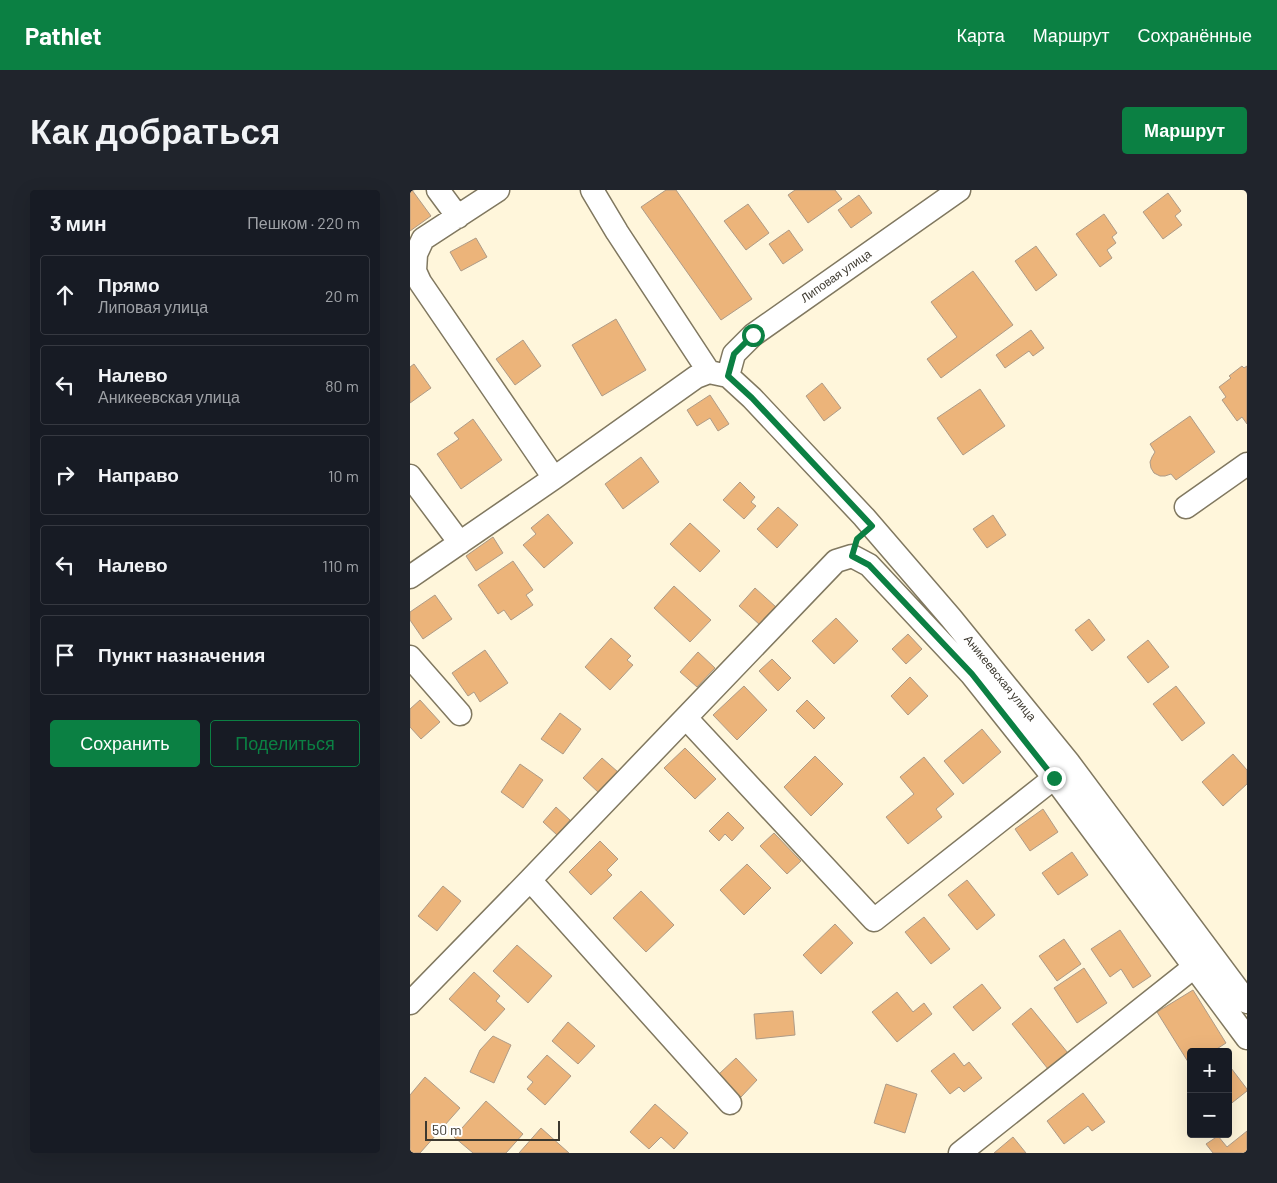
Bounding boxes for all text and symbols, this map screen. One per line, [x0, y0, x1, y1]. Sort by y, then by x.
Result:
text: Pathlet [25, 21, 102, 50]
text: Карта [957, 24, 1005, 46]
text: Маршрут [1033, 24, 1109, 46]
text: Сохранённые [1137, 24, 1252, 46]
button: Маршрут [1122, 107, 1247, 154]
text: Как добраться [30, 109, 280, 151]
text: 3 мин [50, 210, 107, 235]
text: Пешком · 220 m [247, 213, 360, 232]
street label: Липовая улица [798, 246, 874, 305]
text: Прямо [98, 273, 160, 296]
icon: ahead [51, 281, 79, 309]
text: 20 m [325, 286, 359, 305]
text: Липовая улица [98, 297, 208, 316]
route start [742, 324, 765, 347]
text: Налево [98, 363, 168, 386]
icon: left [51, 371, 79, 399]
text: 80 m [325, 376, 359, 395]
text: Аникеевская улица [98, 387, 240, 406]
icon: right [51, 461, 79, 489]
text: Направо [98, 463, 179, 486]
text: 10 m [328, 466, 359, 485]
icon: left [51, 551, 79, 579]
text: Налево [98, 553, 168, 576]
text: 110 m [322, 556, 359, 575]
street label: Аникеевская улица [961, 632, 1040, 724]
icon: arrive [51, 641, 79, 669]
text: Пункт назначения [98, 643, 265, 666]
button: Сохранить [50, 720, 200, 767]
button: Поделиться [210, 720, 360, 767]
route end [1043, 767, 1066, 790]
map controls [1187, 1048, 1232, 1138]
button: + [1187, 1048, 1232, 1093]
button: − [1187, 1093, 1232, 1138]
scale bar [425, 1118, 560, 1141]
text: 50 m [432, 1121, 461, 1138]

